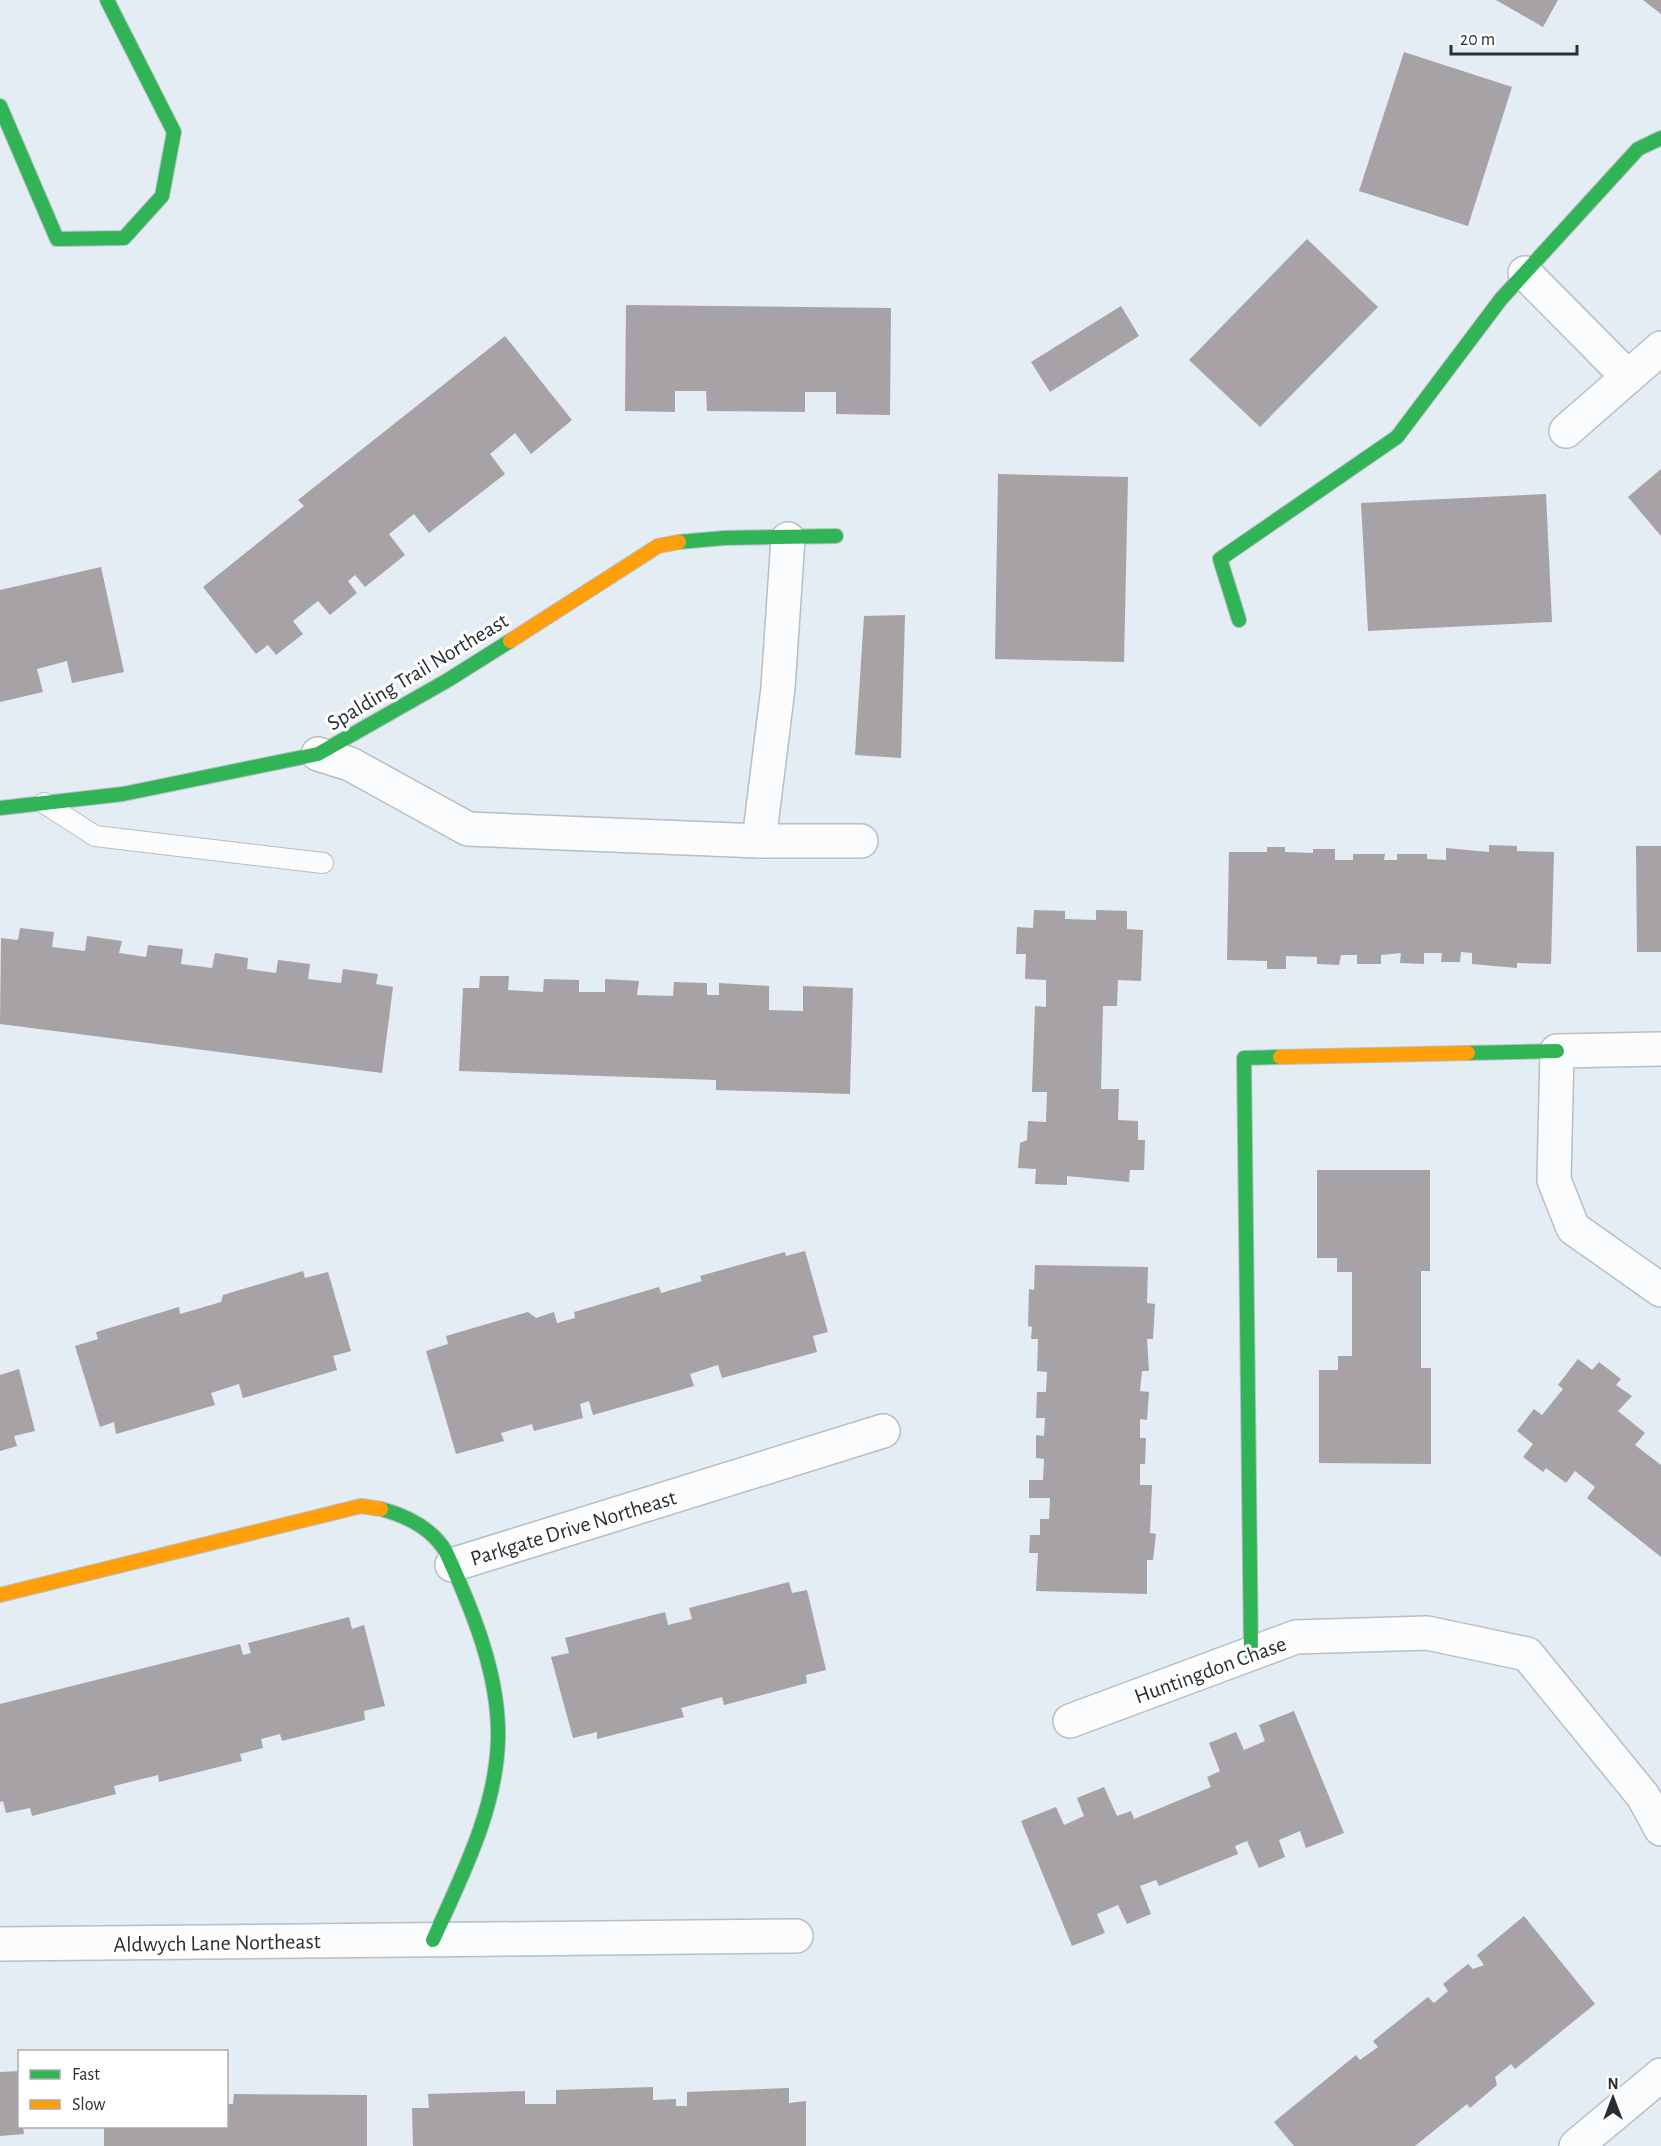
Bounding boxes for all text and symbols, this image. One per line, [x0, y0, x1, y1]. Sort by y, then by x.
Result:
scale bar [1451, 18, 1577, 56]
text: 20 m [1460, 31, 1495, 49]
street label: Spalding Trail Northeast [323, 609, 512, 734]
street label: Parkgate Drive Northeast [468, 1486, 679, 1570]
street label: Huntingdon Chase [1131, 1632, 1289, 1708]
street label: Aldwych Lane Northeast [113, 1930, 321, 1956]
legend [18, 2050, 228, 2128]
text: Fast [72, 2066, 100, 2084]
north arrow [1583, 2068, 1643, 2128]
text: N [1607, 2076, 1619, 2092]
text: Slow [72, 2096, 105, 2114]

